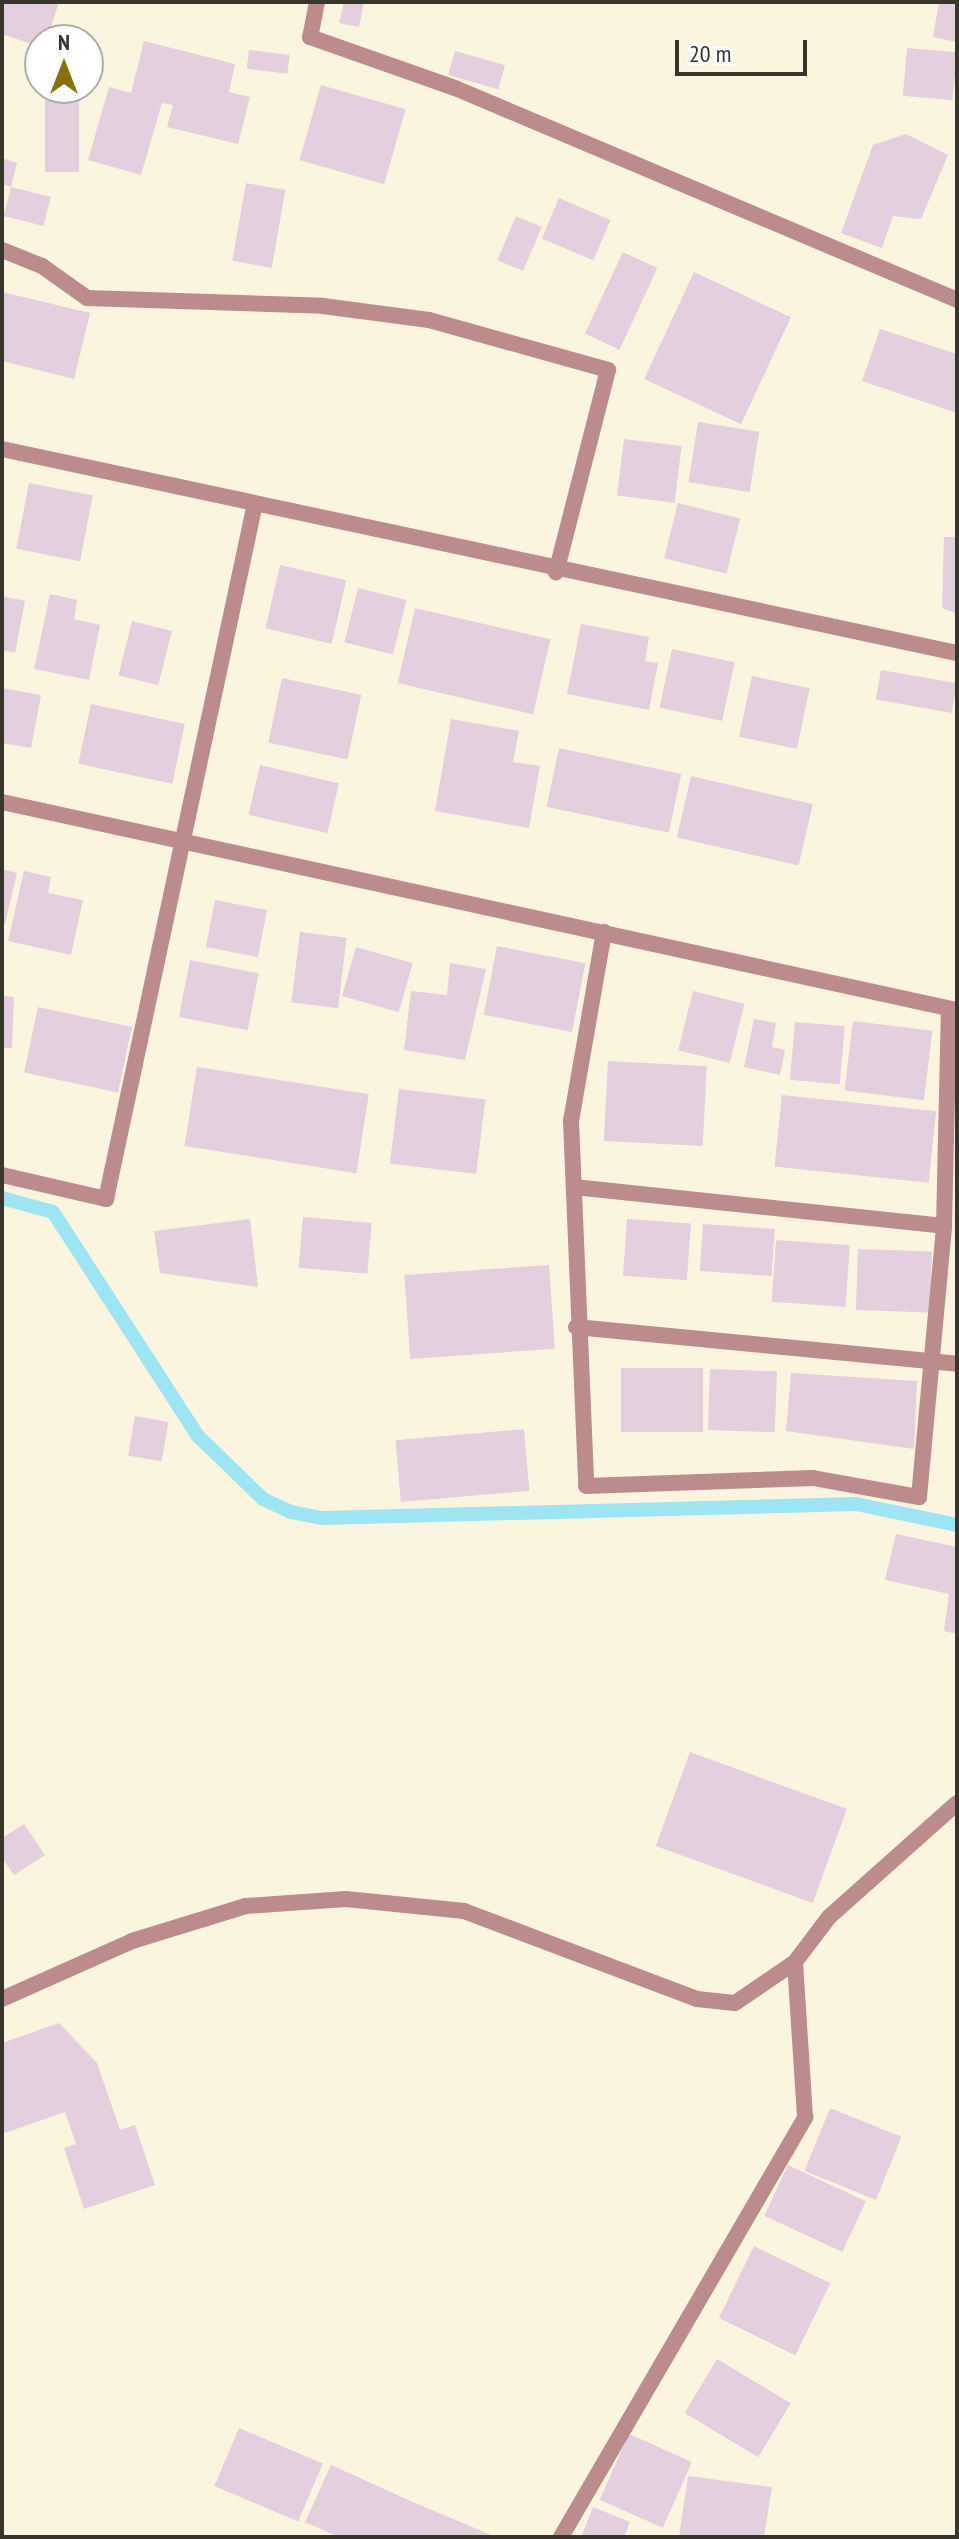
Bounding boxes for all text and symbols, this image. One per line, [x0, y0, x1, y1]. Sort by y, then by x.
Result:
north arrow [24, 24, 104, 104]
scale bar [679, 24, 811, 74]
text: N [58, 28, 70, 56]
text: 20 m [689, 38, 731, 69]

